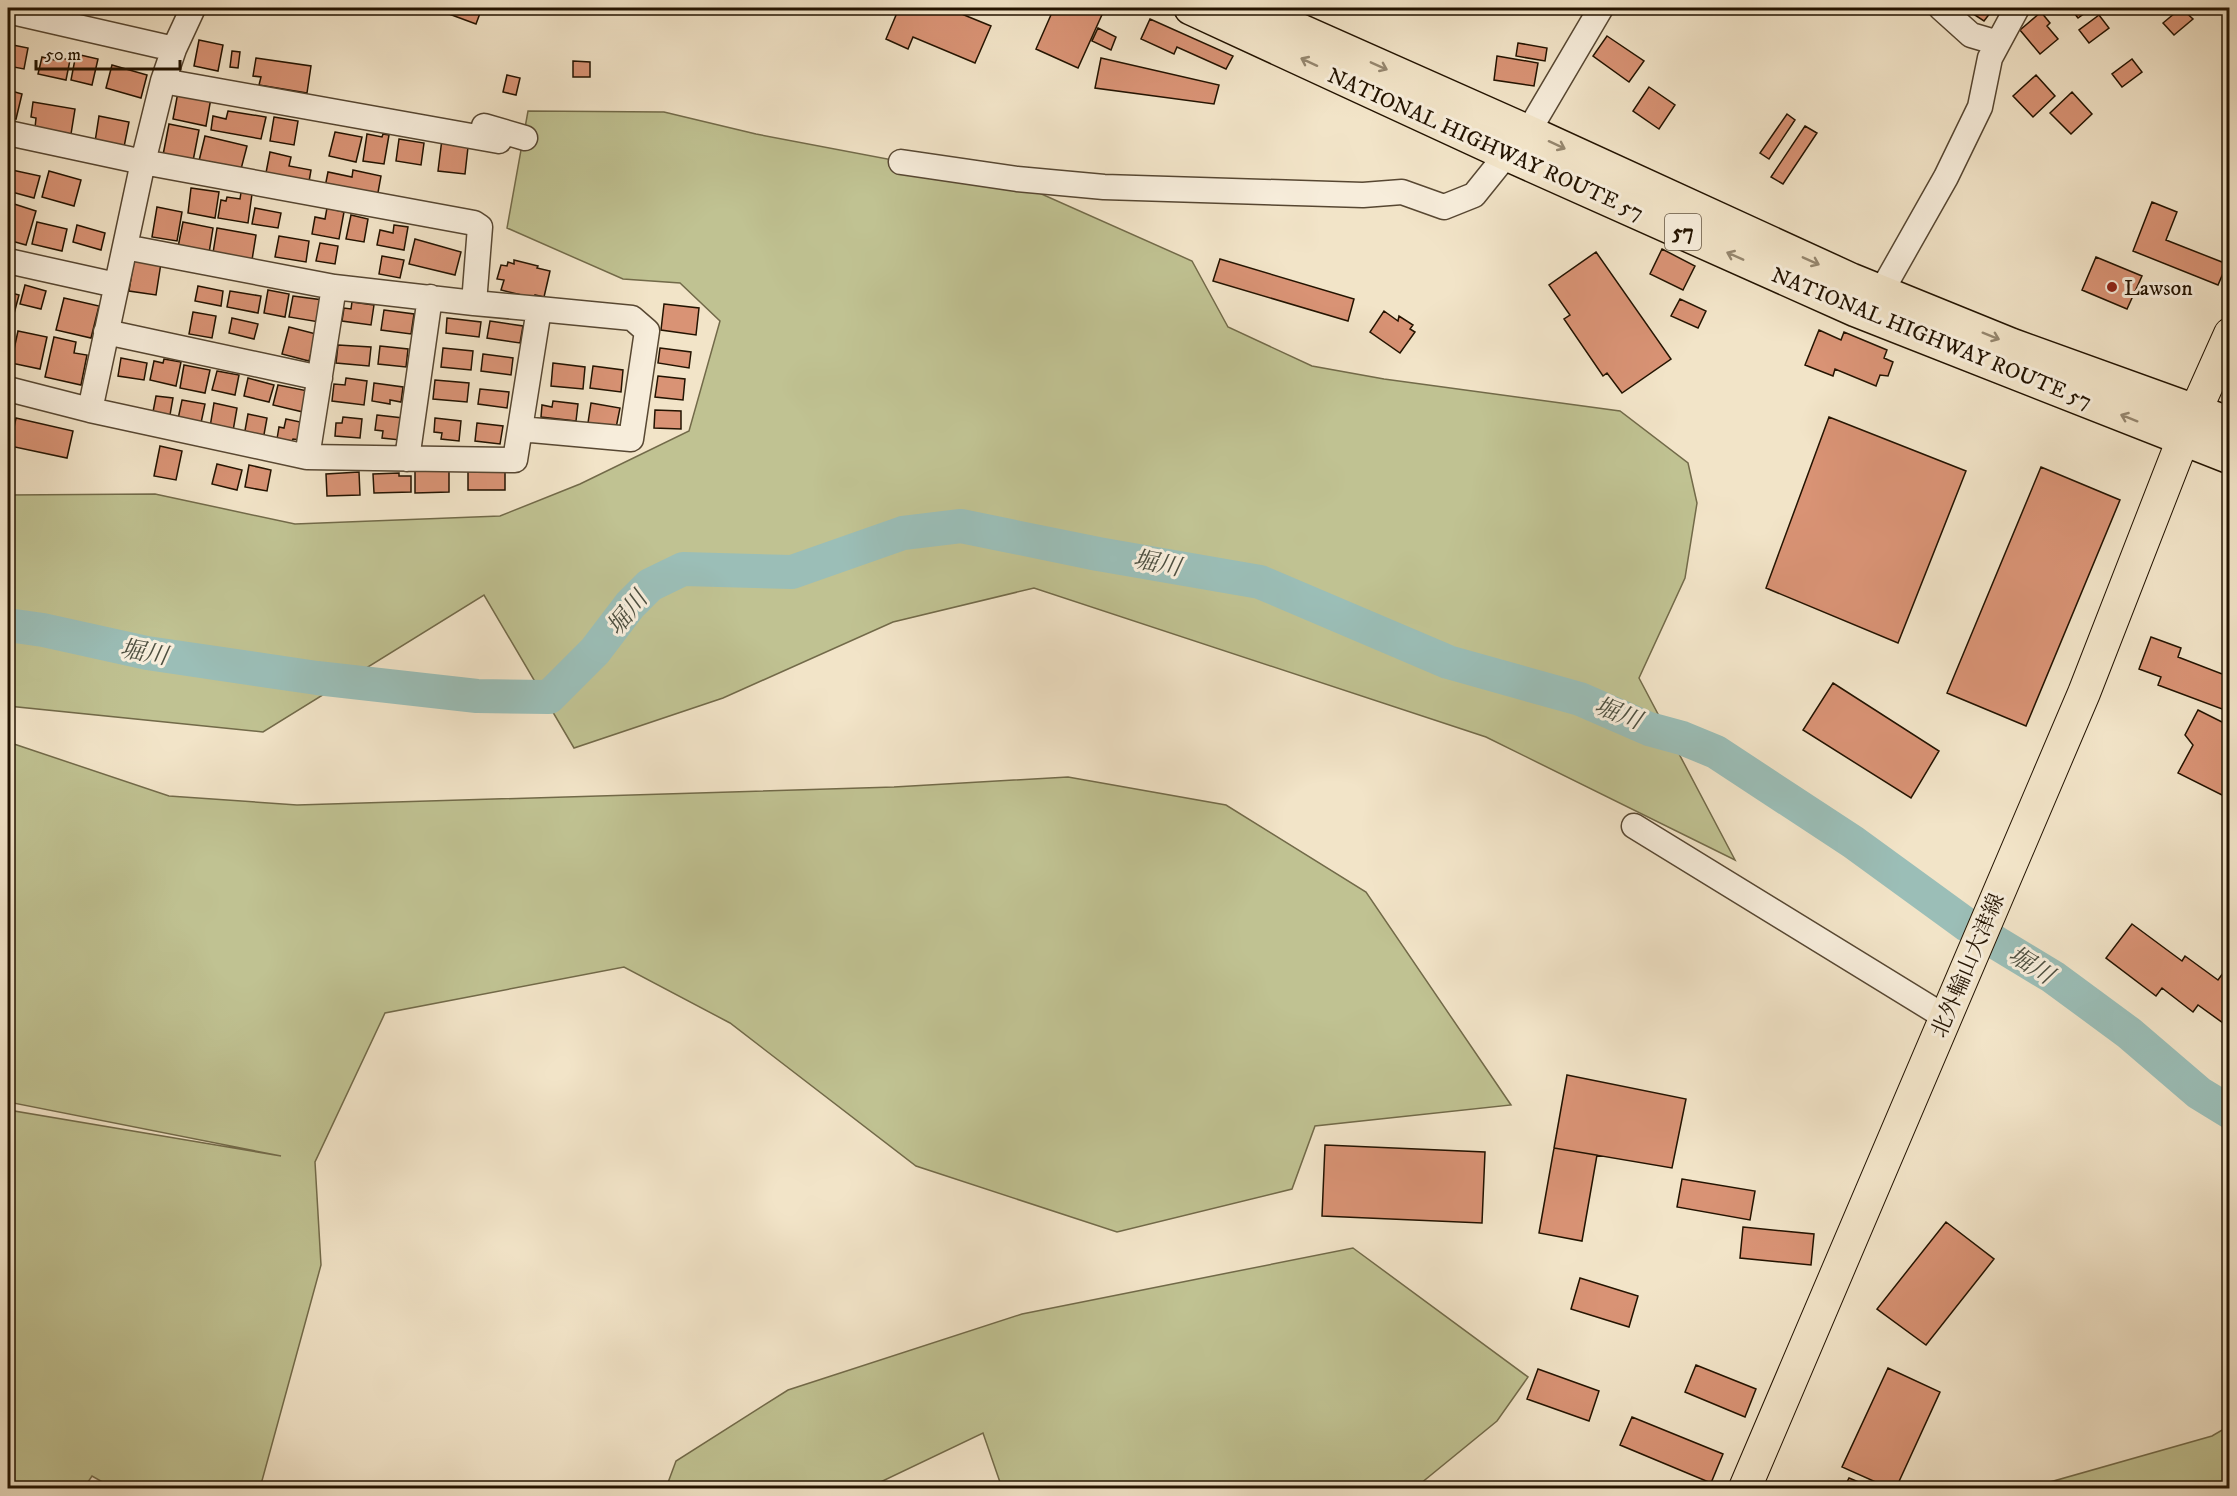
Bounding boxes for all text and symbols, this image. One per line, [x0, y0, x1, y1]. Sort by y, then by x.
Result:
scale bar [36, 33, 180, 71]
text: 50 m [45, 44, 81, 66]
one-way arrow [1300, 56, 1318, 68]
one-way arrow [1369, 61, 1388, 72]
street label: NATIONAL HIGHWAY ROUTE 57 [1323, 62, 1648, 227]
one-way arrow [1548, 140, 1566, 152]
road number: 57 [1665, 214, 1701, 250]
one-way arrow [1726, 249, 1744, 260]
one-way arrow [1802, 257, 1820, 268]
street label: NATIONAL HIGHWAY ROUTE 57 [1767, 262, 2096, 415]
place label: Lawson [2124, 275, 2193, 302]
marker: Lawson [2105, 280, 2119, 294]
one-way arrow [1981, 331, 2000, 342]
one-way arrow [2120, 412, 2139, 423]
water label: 堀川 [1130, 545, 1186, 584]
water label: 堀川 [601, 583, 656, 642]
water label: 堀川 [118, 634, 173, 672]
water label: 堀川 [1590, 691, 1648, 738]
street label: 北外輪山大津線 [1926, 889, 2011, 1042]
water label: 堀川 [2002, 940, 2061, 993]

